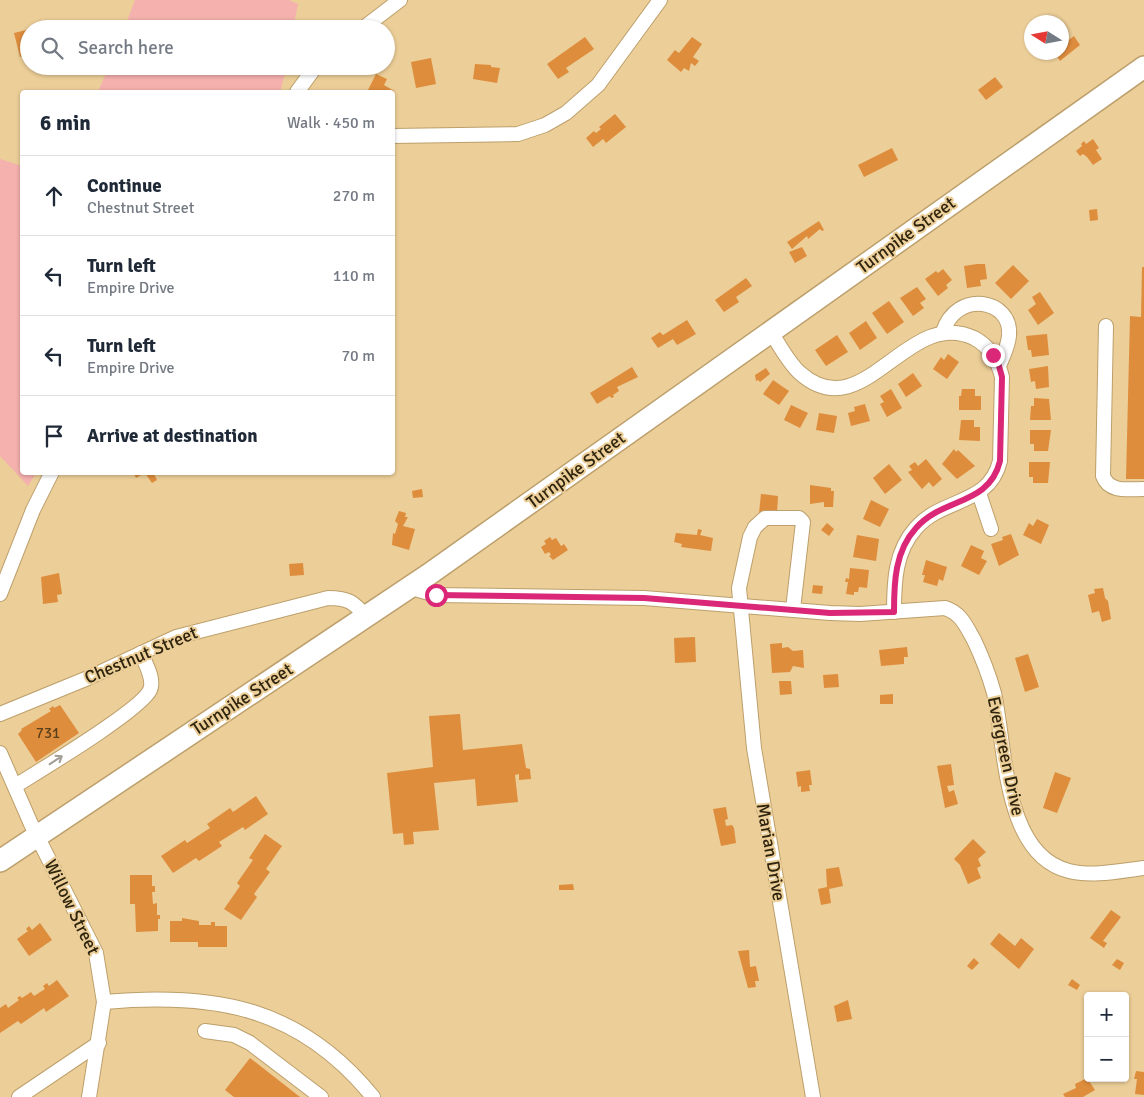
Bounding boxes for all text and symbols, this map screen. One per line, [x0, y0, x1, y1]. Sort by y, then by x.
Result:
north arrow [1024, 15, 1069, 60]
search box [20, 20, 395, 75]
icon: search [38, 34, 66, 62]
text: Search here [78, 36, 174, 60]
text: 6 min [40, 110, 91, 136]
text: Walk · 450 m [287, 113, 375, 133]
text: Continue [87, 174, 162, 198]
icon: ahead [40, 182, 68, 210]
text: 270 m [333, 186, 375, 206]
street label: Turnpike Street [852, 192, 960, 278]
text: Chestnut Street [87, 198, 194, 218]
text: Turn left [87, 254, 156, 278]
icon: left [40, 262, 68, 290]
text: 110 m [333, 266, 375, 286]
text: Empire Drive [87, 278, 175, 298]
text: Turn left [87, 334, 156, 358]
icon: left [40, 342, 68, 370]
route end [982, 344, 1005, 367]
text: 70 m [341, 346, 375, 366]
text: Empire Drive [87, 358, 175, 378]
icon: arrive [40, 422, 68, 450]
text: Arrive at destination [87, 424, 258, 448]
street label: Turnpike Street [522, 427, 630, 513]
route start [425, 584, 448, 607]
street label: Chestnut Street [81, 621, 201, 689]
street label: Turnpike Street [187, 658, 297, 740]
street label: Evergreen Drive [983, 694, 1029, 818]
house number: 731 [36, 724, 60, 742]
one-way arrow [49, 755, 63, 765]
street label: Marian Drive [752, 802, 790, 902]
street label: Willow Street [39, 856, 105, 958]
map controls [1084, 992, 1129, 1082]
button: + [1084, 992, 1129, 1037]
button: − [1084, 1037, 1129, 1082]

